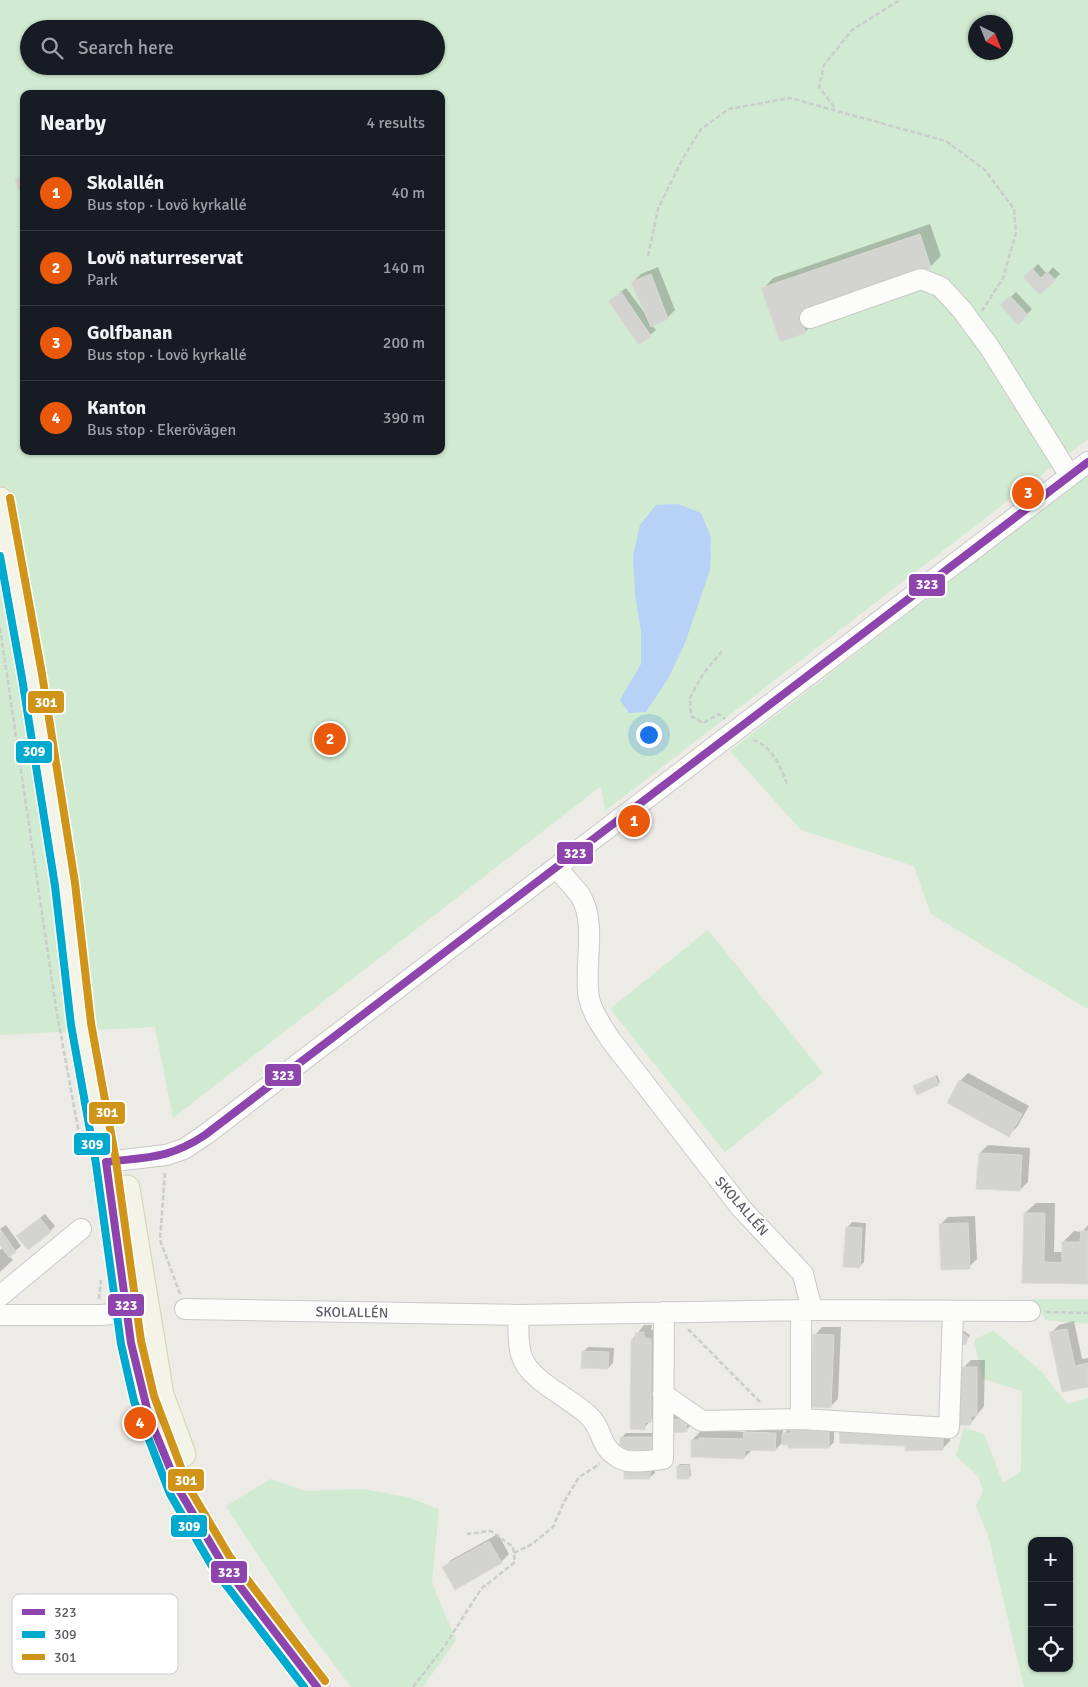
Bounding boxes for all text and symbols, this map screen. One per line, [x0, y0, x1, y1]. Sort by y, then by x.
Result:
north arrow [968, 15, 1013, 60]
search box [20, 20, 445, 75]
icon: search [38, 34, 66, 62]
text: Search here [78, 36, 174, 60]
text: Nearby [40, 110, 106, 136]
text: 4 results [366, 113, 425, 133]
text: Skolallén [87, 171, 164, 195]
text: 1 [52, 183, 60, 203]
text: 40 m [391, 183, 425, 203]
text: Bus stop · Lovö kyrkallé [87, 195, 247, 215]
text: Lovö naturreservat [87, 246, 243, 270]
text: 2 [52, 258, 60, 278]
text: 140 m [383, 258, 425, 278]
text: Park [87, 270, 118, 290]
text: Golfbanan [87, 321, 172, 345]
text: 3 [52, 333, 60, 353]
text: 200 m [383, 333, 425, 353]
text: Bus stop · Lovö kyrkallé [87, 345, 247, 365]
text: Kanton [87, 396, 146, 420]
text: 4 [52, 408, 60, 428]
text: 390 m [383, 408, 425, 428]
text: Bus stop · Ekerövägen [87, 420, 236, 440]
pin: 3 [1012, 474, 1044, 512]
line badge: 323 [908, 573, 946, 597]
text: 323 [916, 576, 938, 593]
line badge: 301 [27, 690, 65, 714]
text: 301 [35, 694, 58, 711]
pin: 2 [314, 720, 346, 758]
your location [636, 722, 662, 748]
line badge: 309 [15, 740, 53, 764]
text: 309 [23, 743, 46, 760]
pin: 1 [618, 802, 650, 840]
line badge: 323 [556, 841, 594, 865]
text: 323 [564, 845, 586, 862]
line badge: 323 [264, 1063, 302, 1087]
text: 323 [272, 1067, 294, 1084]
line badge: 301 [88, 1101, 126, 1125]
text: 301 [96, 1104, 119, 1121]
line badge: 309 [73, 1132, 111, 1156]
text: 309 [81, 1136, 104, 1153]
street label: SKOLALLÉN [711, 1173, 772, 1239]
line badge: 323 [107, 1293, 145, 1317]
text: 323 [115, 1297, 137, 1314]
street label: SKOLALLÉN [315, 1303, 388, 1322]
pin: 4 [124, 1404, 156, 1442]
line badge: 301 [167, 1468, 205, 1492]
text: 301 [175, 1472, 198, 1489]
line badge: 309 [170, 1514, 208, 1538]
text: 309 [178, 1518, 201, 1535]
map controls [1028, 1537, 1073, 1672]
button: + [1028, 1537, 1073, 1582]
line badge: 323 [210, 1560, 248, 1584]
text: 323 [218, 1564, 240, 1581]
button: − [1028, 1582, 1073, 1627]
legend [12, 1594, 178, 1674]
text: 323 [54, 1604, 77, 1621]
text: 309 [54, 1626, 77, 1643]
button: locate [1028, 1627, 1073, 1672]
text: 301 [54, 1649, 77, 1666]

